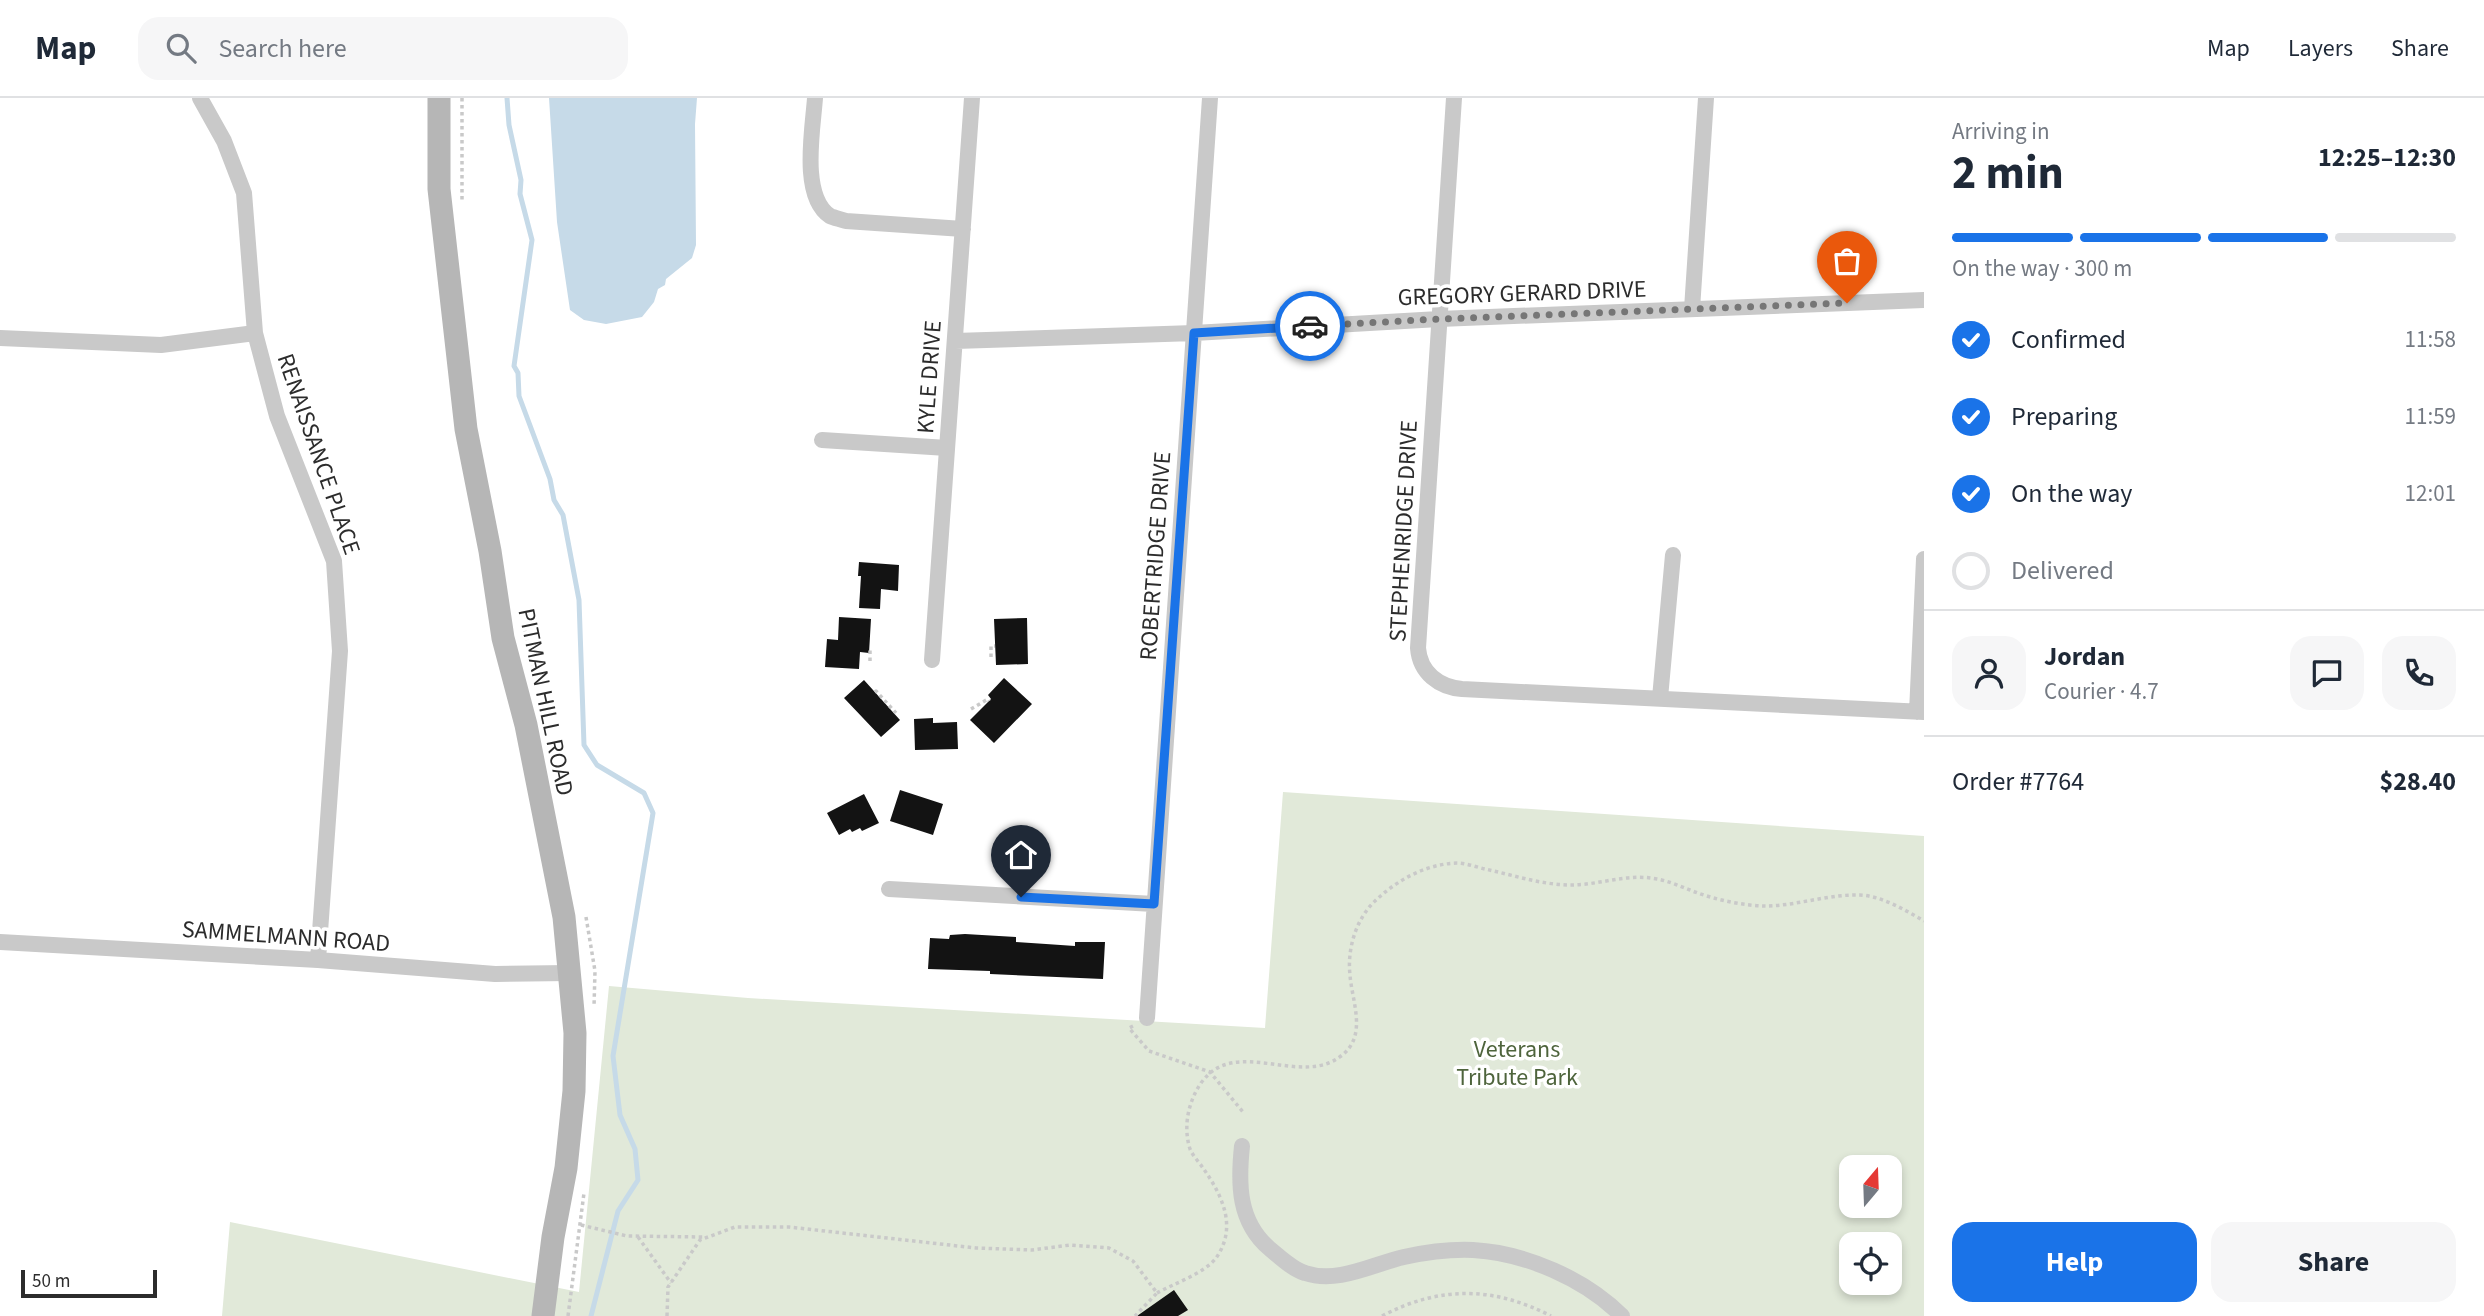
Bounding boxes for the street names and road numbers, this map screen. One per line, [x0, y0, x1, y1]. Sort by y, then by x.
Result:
street label: GREGORY GERARD DRIVE [1397, 272, 1647, 315]
street label: KYLE DRIVE [908, 319, 951, 435]
street label: RENAISSANCE PLACE [268, 349, 369, 559]
street label: STEPHENRIDGE DRIVE [1380, 419, 1427, 643]
street label: ROBERTRIDGE DRIVE [1131, 450, 1180, 662]
street label: PITMAN HILL ROAD [509, 605, 582, 799]
street label: SAMMELMANN ROAD [181, 912, 391, 961]

